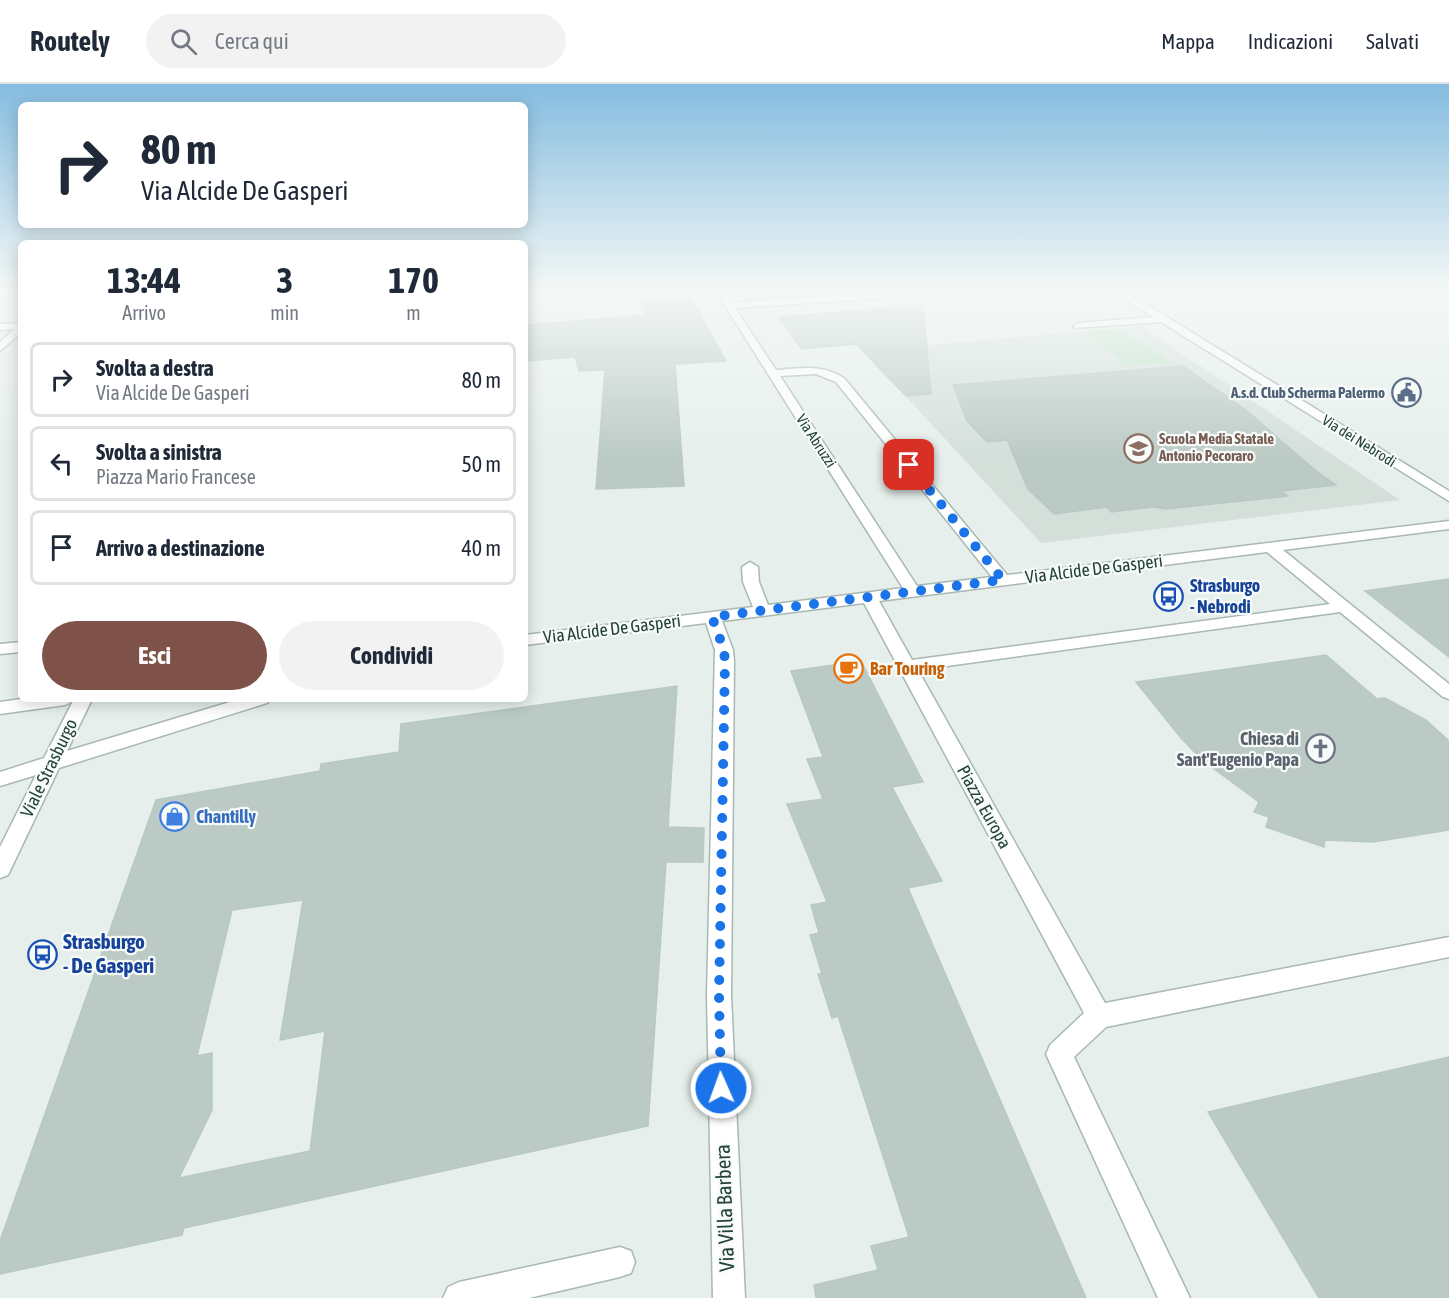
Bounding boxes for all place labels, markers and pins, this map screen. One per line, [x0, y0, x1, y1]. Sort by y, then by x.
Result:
public building icon: A.s.d. Club Scherma Palermo [1390, 377, 1422, 409]
place label: A.s.d. Club Scherma Palermo [1230, 384, 1385, 401]
place label: Scuola Media Statale Antonio Pecoraro [1158, 430, 1274, 464]
school or university icon: Scuola Media Statale Antonio Pecoraro [1122, 432, 1154, 464]
pin [883, 439, 934, 490]
place label: Strasburgo - Nebrodi [1190, 575, 1260, 617]
bus stop icon: Strasburgo - Nebrodi [1153, 580, 1185, 612]
cafe icon: Bar Touring [833, 653, 865, 685]
place label: Bar Touring [870, 658, 945, 679]
place label: Chiesa di Sant'Eugenio Papa [1177, 728, 1299, 770]
church icon: Chiesa di Sant'Eugenio Papa [1304, 733, 1336, 765]
shop icon: Chantilly [159, 801, 191, 833]
place label: Chantilly [196, 806, 257, 827]
place label: Strasburgo - De Gasperi [63, 929, 154, 977]
bus stop icon: Strasburgo - De Gasperi [26, 938, 58, 970]

